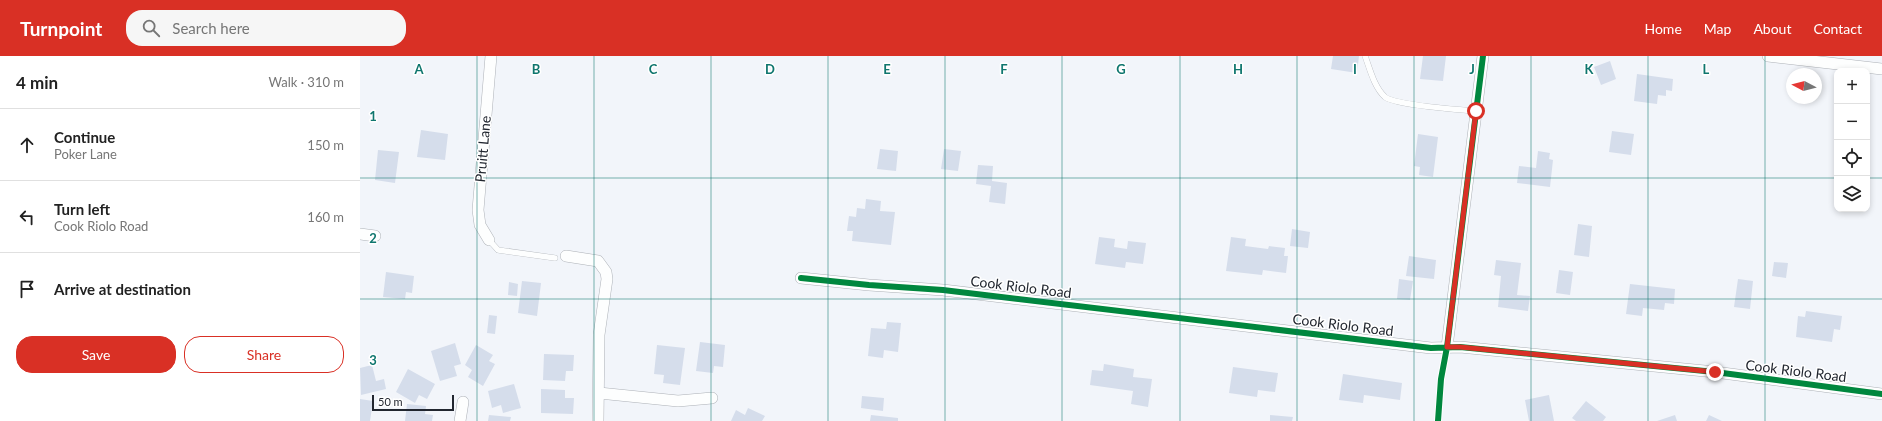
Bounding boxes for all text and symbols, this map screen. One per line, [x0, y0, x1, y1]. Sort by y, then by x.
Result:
search box [126, 10, 406, 46]
text: Turnpoint [20, 17, 102, 40]
icon: search [140, 17, 162, 39]
text: Search here [172, 19, 250, 37]
text: Home [1644, 20, 1682, 37]
text: Map [1704, 20, 1731, 37]
text: About [1753, 20, 1791, 37]
text: Contact [1813, 20, 1862, 37]
text: A [413, 61, 424, 77]
text: B [532, 61, 541, 77]
text: C [649, 61, 658, 77]
text: D [765, 61, 775, 77]
text: E [883, 61, 891, 77]
text: F [1000, 61, 1008, 77]
text: G [1116, 61, 1126, 77]
text: H [1233, 61, 1243, 77]
text: I [1353, 61, 1357, 77]
text: J [1469, 61, 1475, 77]
text: K [1585, 61, 1595, 77]
text: L [1703, 61, 1710, 77]
north arrow [1786, 68, 1822, 104]
map controls [1834, 68, 1870, 212]
button: + [1834, 68, 1870, 104]
text: 4 min [16, 72, 58, 93]
text: Walk · 310 m [268, 74, 344, 90]
route start [1467, 102, 1485, 120]
button: − [1834, 104, 1870, 140]
text: 1 [369, 108, 377, 124]
street label: Pruitt Lane [471, 115, 494, 183]
text: Continue [54, 128, 115, 146]
icon: ahead [16, 134, 38, 156]
text: 150 m [307, 137, 344, 153]
button: locate [1834, 140, 1870, 176]
text: Poker Lane [54, 146, 117, 162]
button: layers [1834, 176, 1870, 212]
text: Turn left [54, 200, 110, 218]
icon: left [16, 206, 38, 228]
text: 160 m [307, 209, 344, 225]
text: Cook Riolo Road [54, 218, 148, 234]
text: 2 [369, 230, 377, 246]
street label: Cook Riolo Road [970, 272, 1073, 301]
icon: arrive [16, 278, 38, 300]
text: Arrive at destination [54, 280, 191, 298]
street label: Cook Riolo Road [1292, 310, 1395, 339]
button: Save [16, 336, 176, 373]
button: Share [184, 336, 344, 373]
text: 3 [369, 352, 377, 368]
street label: Cook Riolo Road [1745, 356, 1848, 385]
route end [1706, 363, 1724, 381]
scale bar [372, 393, 454, 412]
text: 50 m [378, 395, 403, 408]

